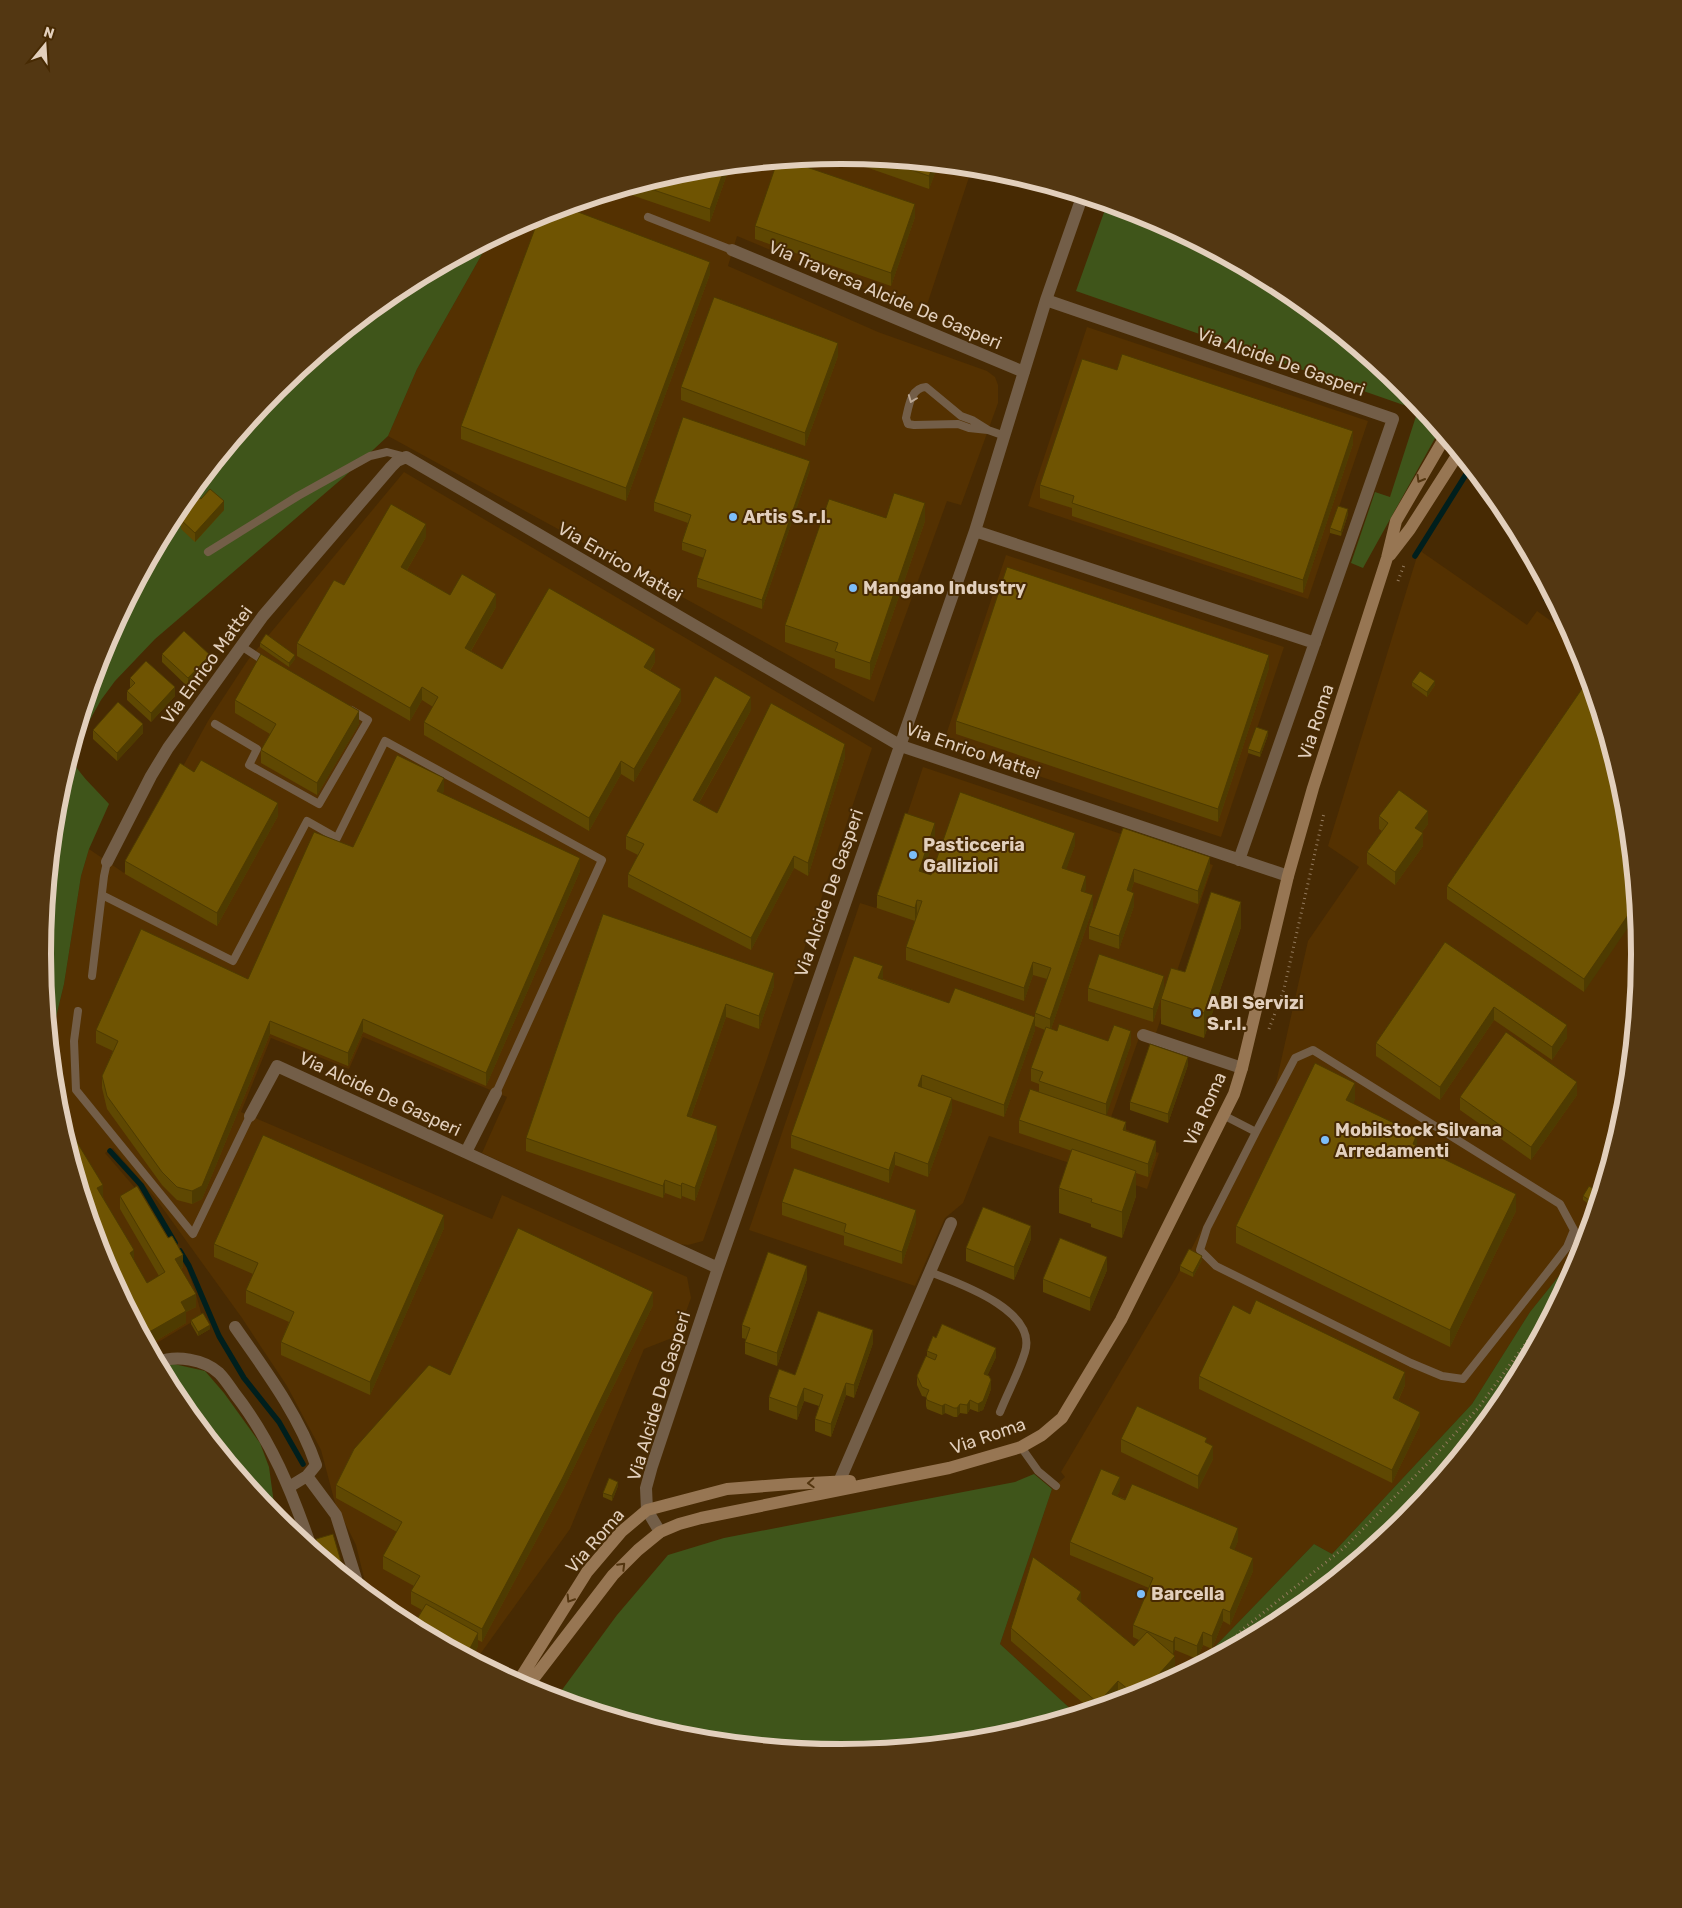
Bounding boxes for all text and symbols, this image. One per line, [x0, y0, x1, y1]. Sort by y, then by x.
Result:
north arrow [20, 20, 70, 70]
text: N [41, 23, 56, 43]
street label: Via Traversa Alcide De Gasperi [765, 236, 1005, 354]
street label: Via Alcide De Gasperi [1194, 323, 1368, 401]
one-way arrow [907, 395, 917, 403]
one-way arrow [1417, 474, 1427, 483]
place label: Artis S.r.l. [743, 506, 831, 528]
marker: Artis S.r.l. [727, 511, 739, 523]
street label: Via Enrico Mattei [554, 517, 686, 607]
place label: Mangano Industry [863, 577, 1026, 599]
marker: Mangano Industry [847, 582, 859, 594]
street label: Via Enrico Mattei [157, 602, 257, 728]
street label: Via Roma [1293, 681, 1339, 763]
street label: Via Enrico Mattei [903, 718, 1043, 784]
street label: Via Alcide De Gasperi [790, 806, 868, 980]
place label: Pasticceria Gallizioli [923, 834, 1025, 877]
marker: Pasticceria Gallizioli [907, 849, 919, 861]
place label: ABI Servizi S.r.l. [1207, 992, 1304, 1035]
marker: ABI Servizi S.r.l. [1191, 1007, 1203, 1019]
street label: Via Alcide De Gasperi [296, 1047, 464, 1141]
street label: Via Roma [1179, 1069, 1231, 1149]
place label: Mobilstock Silvana Arredamenti [1335, 1119, 1502, 1162]
marker: Mobilstock Silvana Arredamenti [1319, 1134, 1331, 1146]
street label: Via Alcide De Gasperi [623, 1309, 695, 1483]
street label: Via Roma [947, 1413, 1029, 1459]
one-way arrow [807, 1478, 814, 1488]
street label: Via Roma [561, 1504, 629, 1578]
one-way arrow [616, 1563, 625, 1572]
place label: Barcella [1151, 1583, 1225, 1605]
marker: Barcella [1135, 1588, 1147, 1600]
one-way arrow [567, 1593, 577, 1602]

